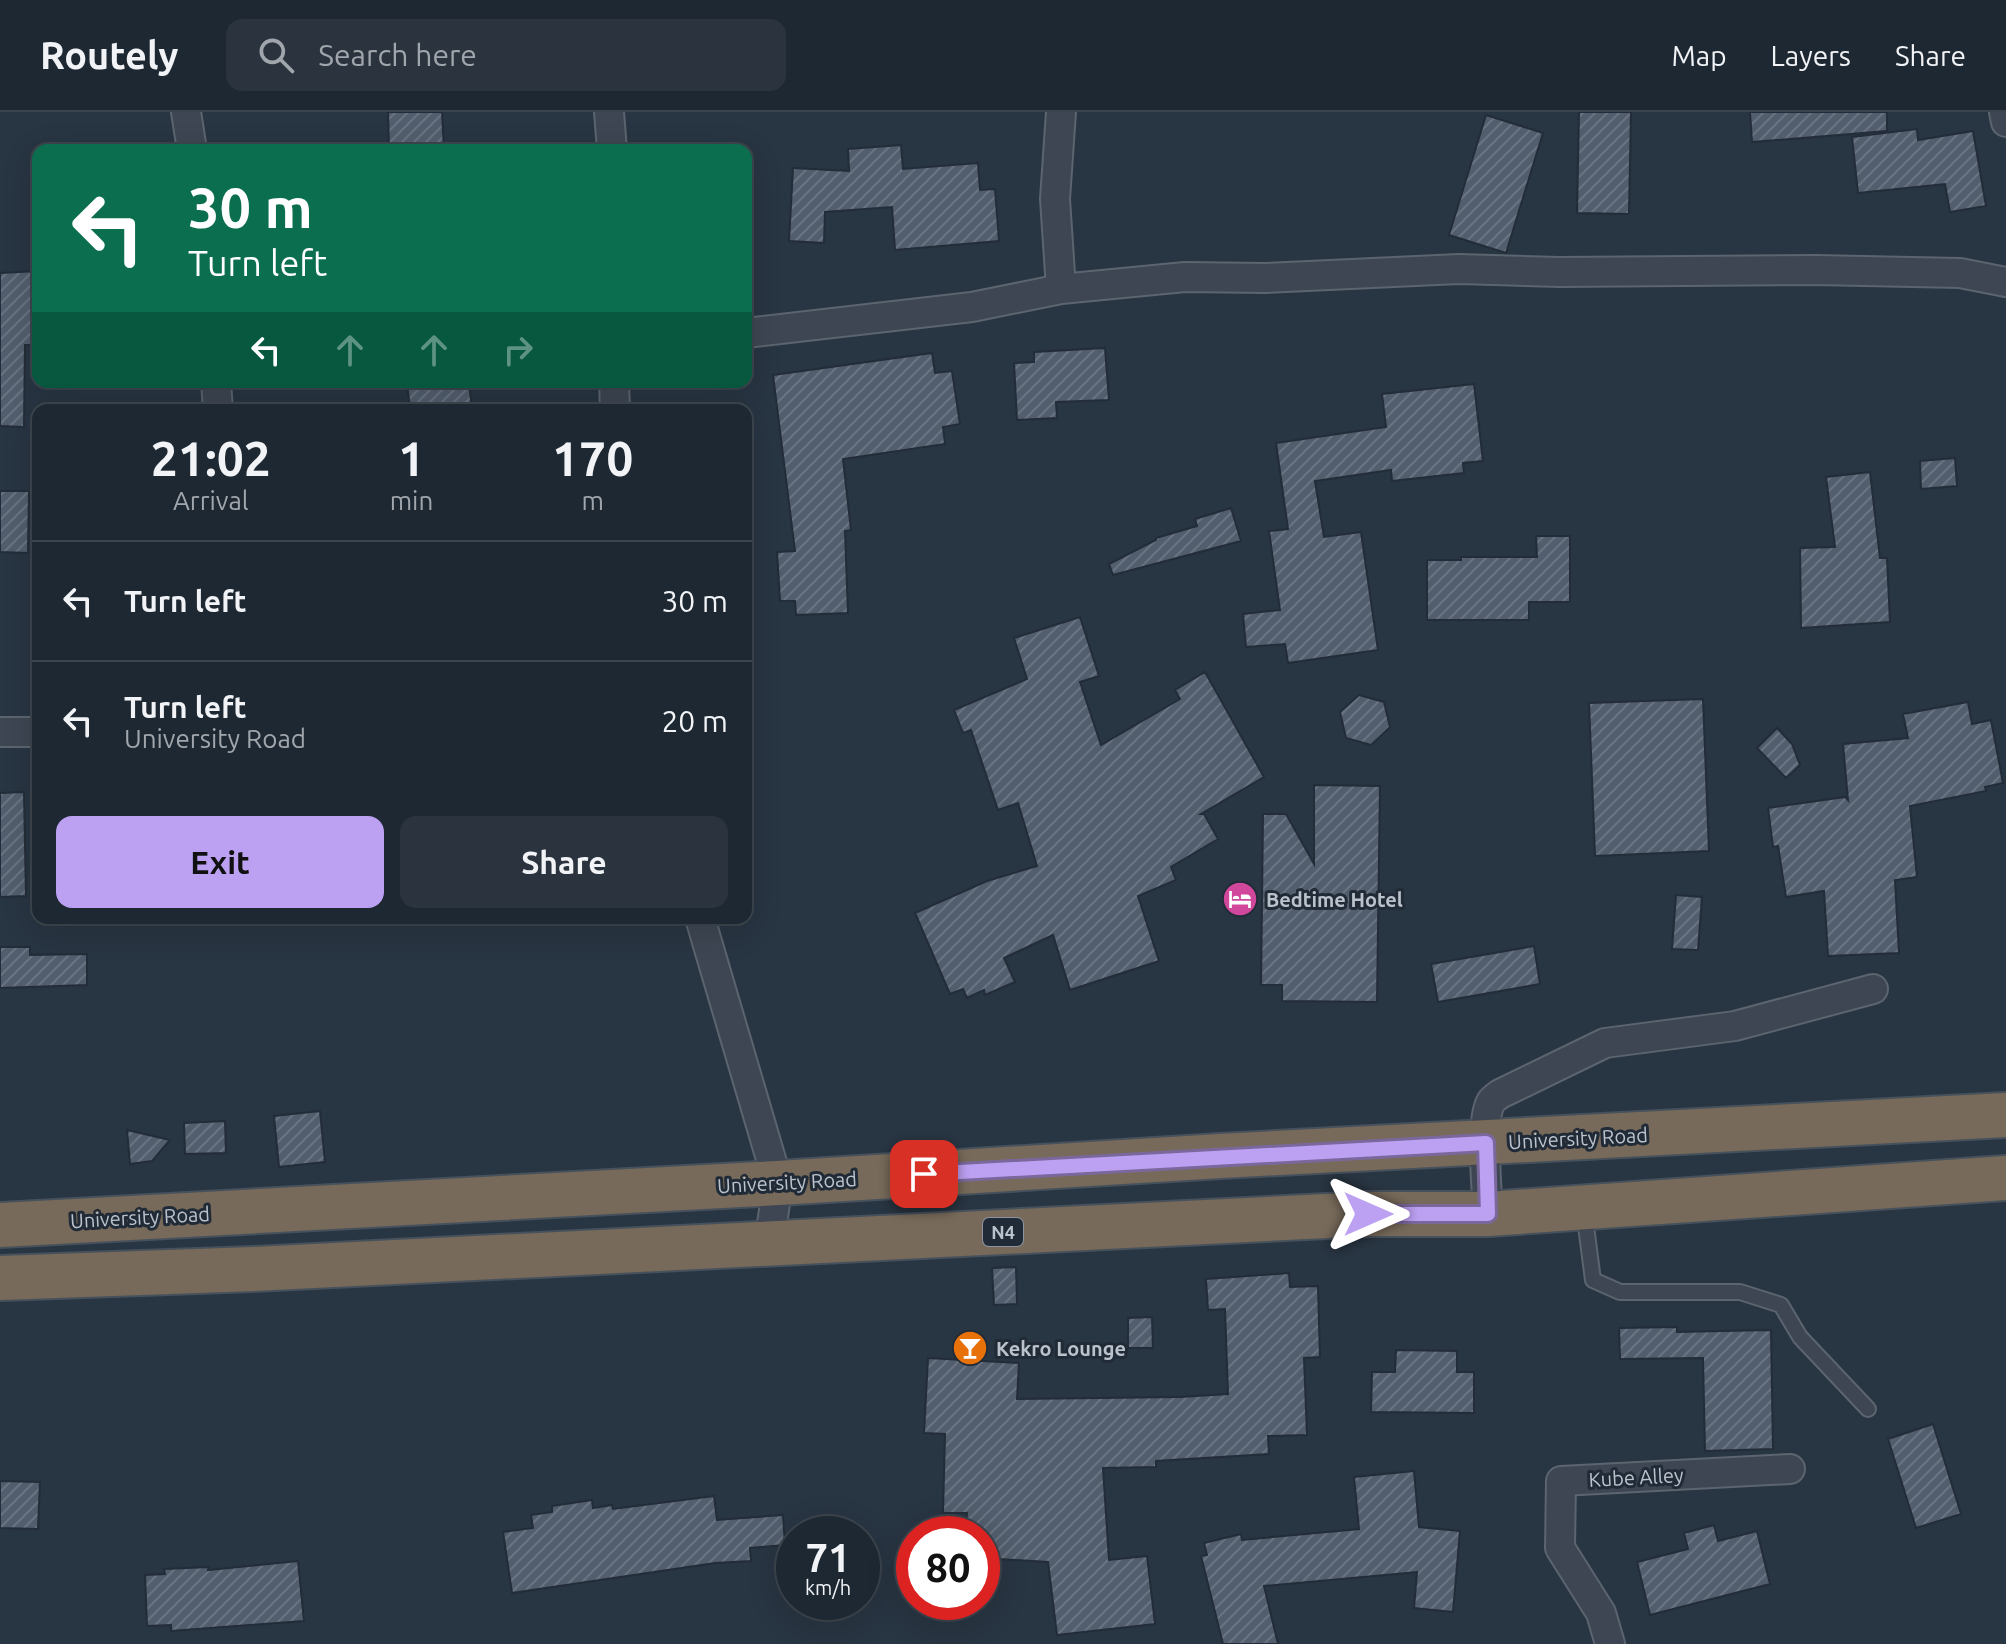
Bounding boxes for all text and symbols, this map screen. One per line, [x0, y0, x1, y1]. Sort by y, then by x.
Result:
search box [226, 19, 786, 91]
icon: search [254, 33, 298, 77]
text: Routely [40, 34, 178, 76]
text: Search here [318, 38, 477, 72]
text: Map [1671, 40, 1727, 71]
text: Layers [1771, 40, 1851, 71]
text: Share [1895, 40, 1966, 71]
icon: left [56, 176, 160, 280]
text: 30 m [188, 176, 313, 239]
text: Turn left [188, 242, 327, 283]
icon: left [244, 328, 288, 372]
icon: ahead [328, 328, 372, 372]
icon: ahead [412, 328, 456, 372]
icon: right [496, 328, 540, 372]
text: 21:02 [151, 431, 271, 485]
text: 1 [398, 431, 425, 485]
text: 170 [552, 431, 633, 485]
text: Arrival [173, 486, 249, 515]
text: min [390, 486, 433, 515]
text: m [581, 486, 604, 515]
icon: left [56, 579, 100, 623]
text: Turn left [124, 584, 246, 618]
text: 30 m [661, 584, 728, 618]
text: Turn left [124, 690, 246, 724]
icon: left [56, 699, 100, 743]
text: 20 m [661, 704, 728, 738]
text: University Road [124, 724, 306, 753]
button: Exit [56, 816, 384, 908]
button: Share [400, 816, 728, 908]
hotel icon: Bedtime Hotel [1221, 880, 1259, 918]
place label: Bedtime Hotel [1266, 888, 1403, 911]
street label: University Road [1508, 1123, 1648, 1153]
pin [890, 1140, 958, 1208]
icon: arrive [902, 1152, 946, 1196]
street label: University Road [717, 1167, 857, 1197]
position arrow [1326, 1172, 1410, 1256]
street label: University Road [70, 1202, 210, 1232]
road number: N4 [983, 1218, 1023, 1246]
bar icon: Kekro Lounge [951, 1329, 989, 1367]
place label: Kekro Lounge [996, 1337, 1126, 1360]
street label: Kube Alley [1588, 1463, 1684, 1491]
speed limit sign: 80 [896, 1516, 1000, 1620]
text: 71 [805, 1535, 851, 1580]
text: km/h [805, 1576, 851, 1599]

